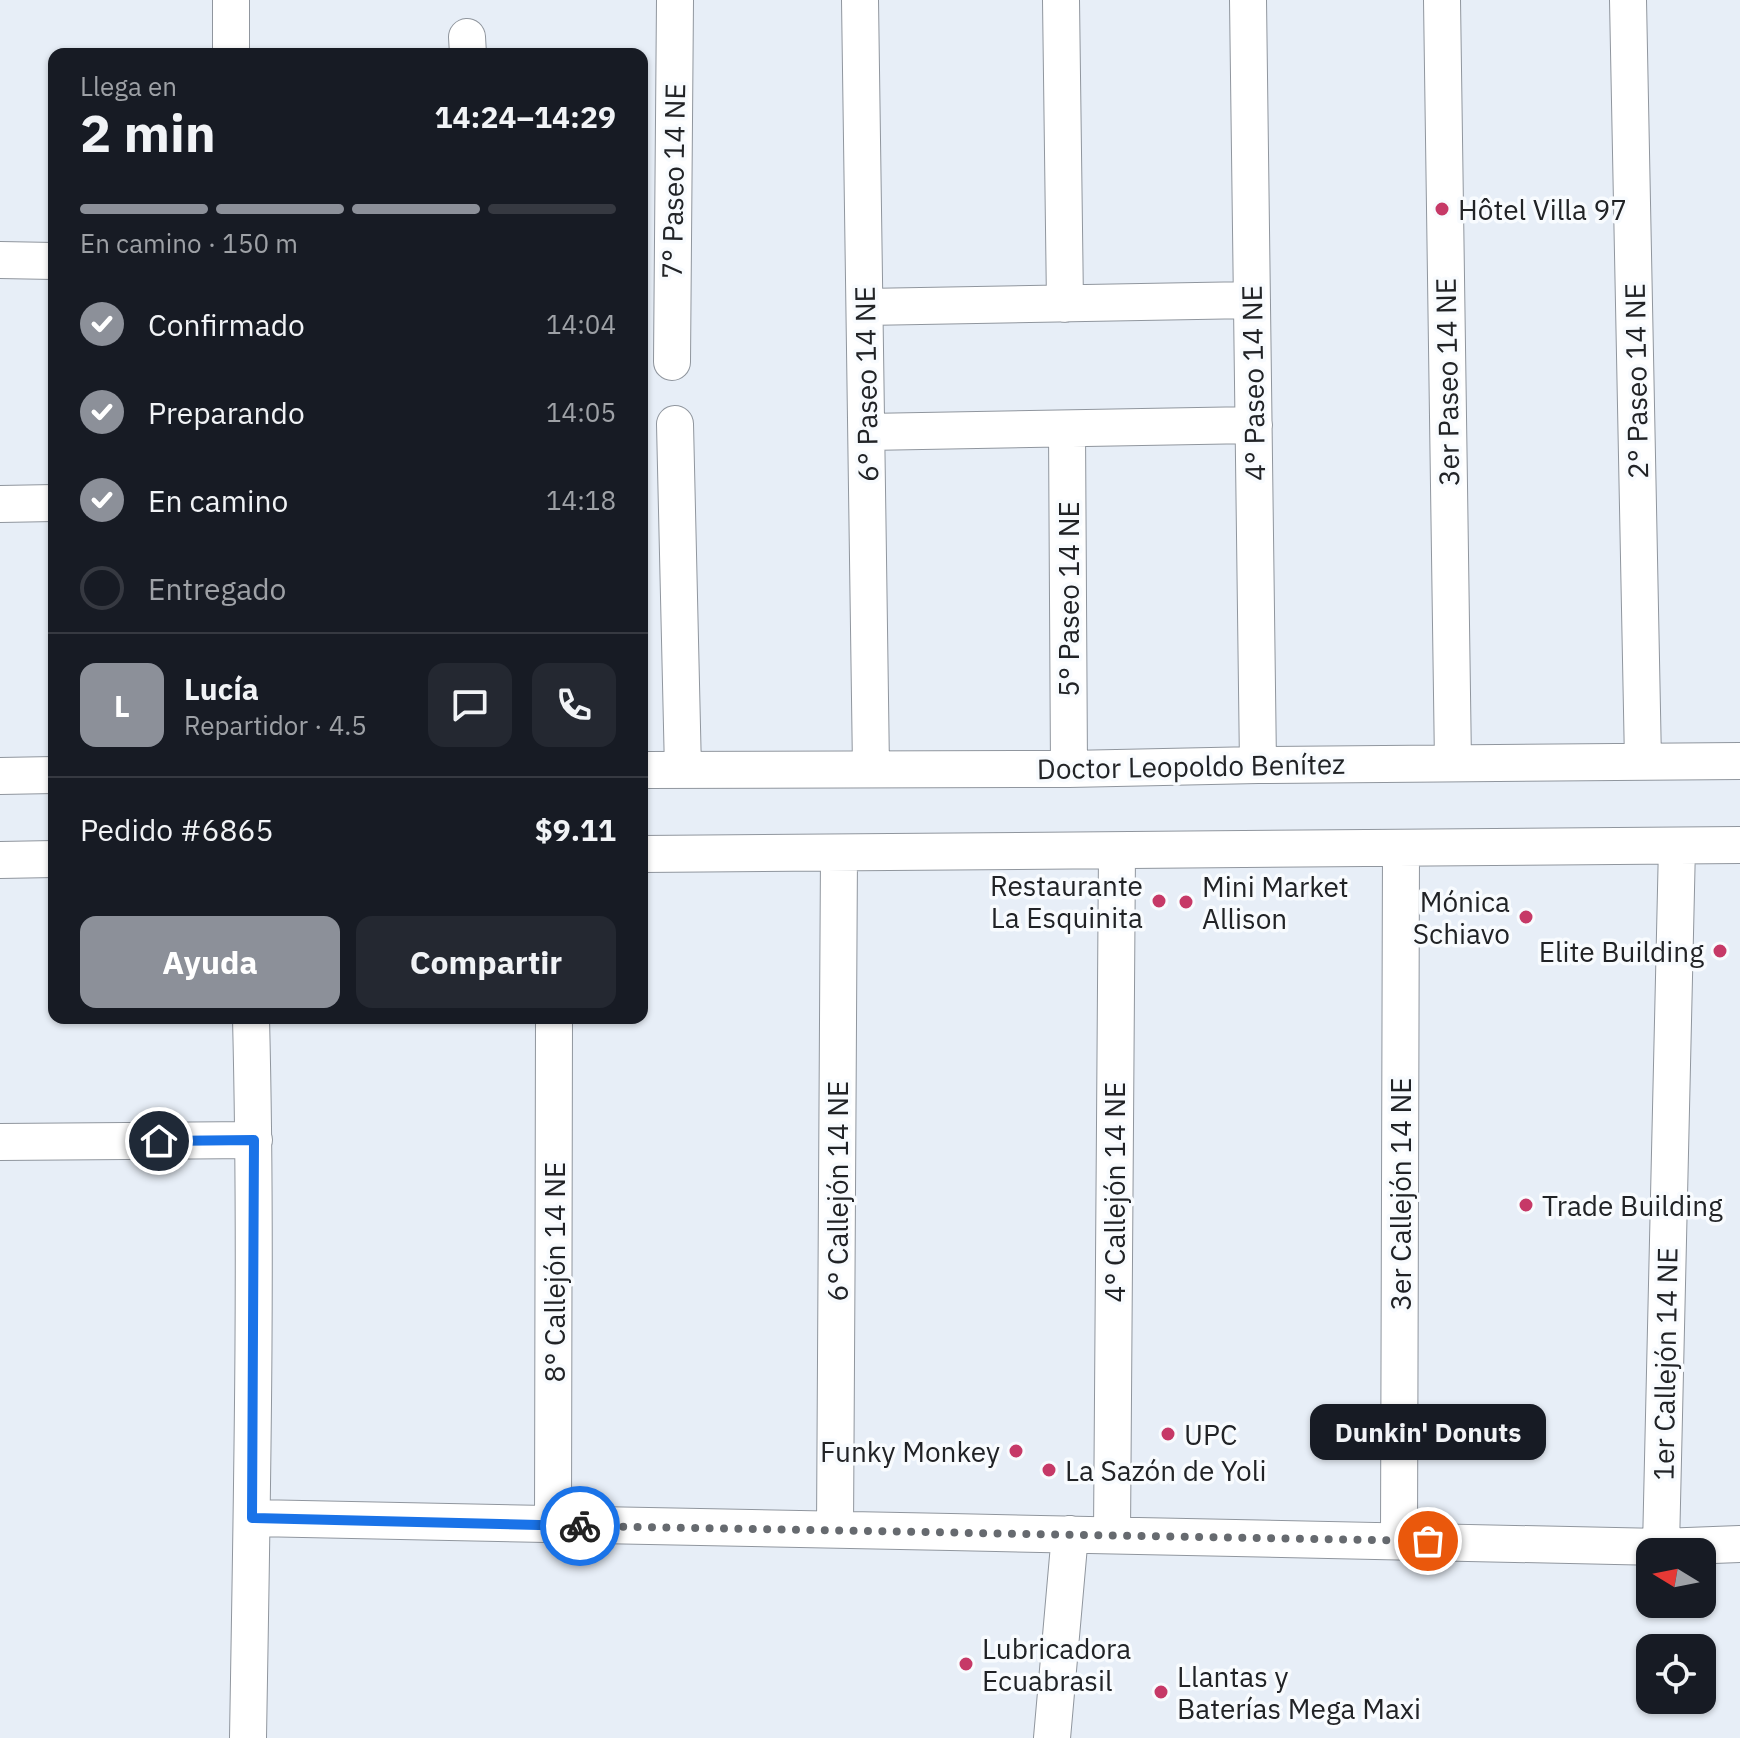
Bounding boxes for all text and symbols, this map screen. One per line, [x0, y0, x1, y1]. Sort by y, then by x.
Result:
text: Llega en [80, 69, 177, 103]
street label: 7° Paseo 14 NE [653, 83, 693, 279]
text: 14:24–14:29 [435, 97, 616, 136]
text: 2 min [80, 99, 216, 166]
place label: Hôtel Villa 97 [1458, 191, 1627, 228]
marker: Hôtel Villa 97 [1433, 200, 1451, 218]
text: En camino · 150 m [80, 226, 298, 260]
street label: 3er Paseo 14 NE [1427, 278, 1467, 486]
street label: 2° Paseo 14 NE [1616, 283, 1656, 479]
street label: 4° Paseo 14 NE [1233, 285, 1273, 481]
street label: 6° Paseo 14 NE [846, 286, 886, 482]
icon: check [80, 302, 124, 346]
text: Confirmado [148, 305, 305, 344]
text: 14:04 [546, 307, 616, 341]
icon: check [80, 390, 124, 434]
text: Preparando [148, 393, 305, 432]
text: 14:05 [546, 395, 616, 429]
icon: check [80, 478, 124, 522]
text: En camino [148, 481, 288, 520]
text: 14:18 [546, 483, 616, 517]
street label: 5° Paseo 14 NE [1050, 501, 1087, 697]
text: Entregado [148, 569, 286, 608]
button: chat [428, 663, 512, 747]
button: phone [532, 663, 616, 747]
text: Lucía [184, 669, 259, 708]
text: L [114, 686, 130, 725]
text: Repartidor · 4.5 [184, 708, 367, 742]
street label: Doctor Leopoldo Benítez [1037, 745, 1345, 787]
text: Pedido #6865 [80, 810, 274, 849]
text: $9.11 [535, 810, 616, 849]
place label: Restaurante La Esquinita [990, 867, 1143, 936]
place label: Mini Market Allison [1202, 868, 1349, 937]
place label: Mónica Schiavo [1413, 883, 1510, 952]
marker: Restaurante La Esquinita [1150, 892, 1168, 910]
marker: Mini Market Allison [1177, 893, 1195, 911]
marker: Mónica Schiavo [1517, 908, 1535, 926]
button: Ayuda [80, 916, 340, 1008]
button: Compartir [356, 916, 616, 1008]
place label: Elite Building [1539, 933, 1704, 970]
marker: Elite Building [1711, 942, 1729, 960]
street label: 3er Callejón 14 NE [1382, 1077, 1419, 1311]
street label: 6° Callejón 14 NE [819, 1081, 856, 1301]
street label: 4° Callejón 14 NE [1096, 1082, 1133, 1302]
pin [125, 1107, 193, 1175]
icon: home [137, 1119, 181, 1163]
street label: 8° Callejón 14 NE [536, 1162, 573, 1382]
place label: Trade Building [1542, 1187, 1723, 1224]
marker: Trade Building [1517, 1196, 1535, 1214]
street label: 1er Callejón 14 NE [1644, 1247, 1686, 1481]
callout: Dunkin' Donuts [1310, 1405, 1546, 1461]
text: Dunkin' Donuts [1335, 1415, 1521, 1449]
place label: UPC [1184, 1416, 1237, 1453]
marker: UPC [1159, 1425, 1177, 1443]
place label: Funky Monkey [820, 1433, 1000, 1470]
marker: Funky Monkey [1007, 1442, 1025, 1460]
place label: La Sazón de Yoli [1065, 1452, 1266, 1489]
marker: La Sazón de Yoli [1040, 1461, 1058, 1479]
courier [540, 1486, 620, 1566]
icon: bike [558, 1504, 602, 1548]
pin [1394, 1507, 1462, 1575]
icon: bag [1406, 1519, 1450, 1563]
north arrow [1636, 1538, 1716, 1618]
map controls [1636, 1538, 1716, 1714]
place label: Lubricadora Ecuabrasil [982, 1630, 1131, 1699]
button: locate [1636, 1634, 1716, 1714]
marker: Lubricadora Ecuabrasil [957, 1655, 975, 1673]
place label: Llantas y Baterías Mega Maxi [1177, 1658, 1421, 1727]
marker: Llantas y Baterías Mega Maxi [1152, 1683, 1170, 1701]

